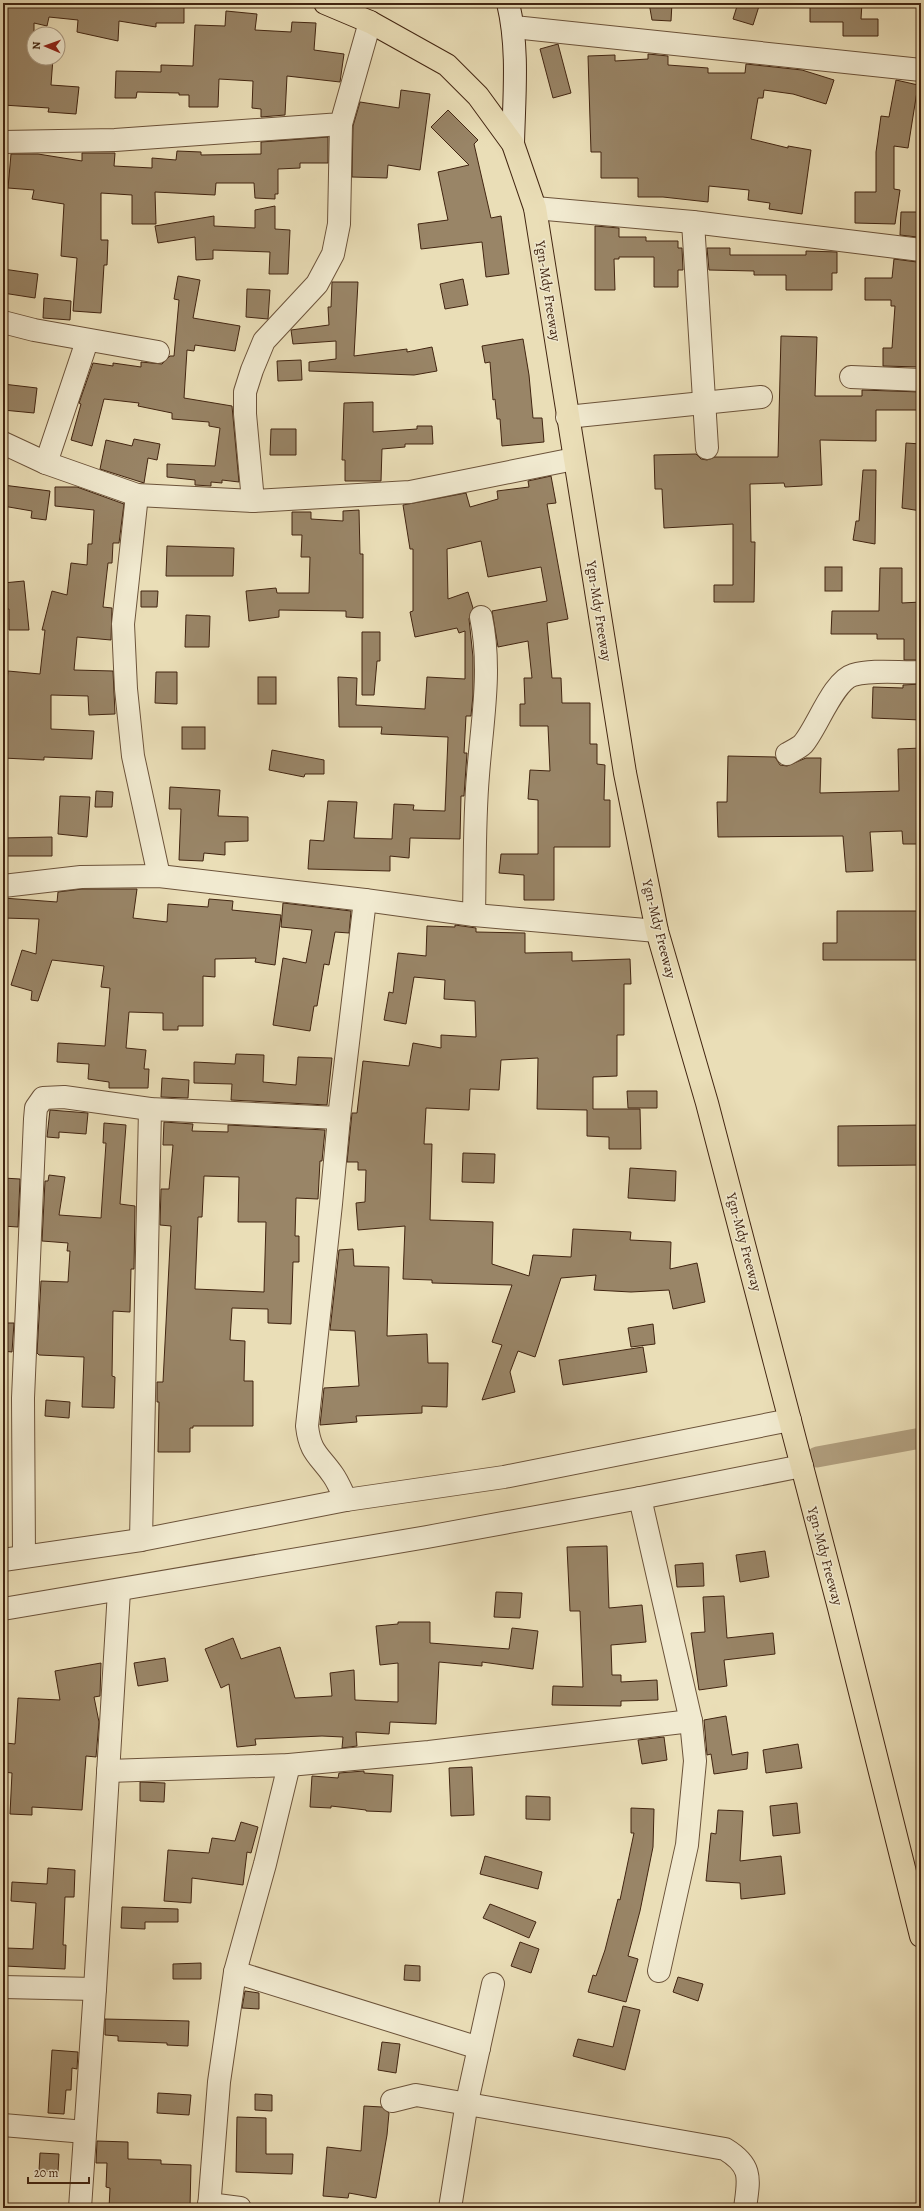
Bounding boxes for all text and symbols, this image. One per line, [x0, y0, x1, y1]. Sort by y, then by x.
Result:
north arrow [26, 26, 66, 66]
text: N [29, 41, 44, 50]
street label: Ygn-Mdy Freeway [531, 238, 565, 343]
street label: Ygn-Mdy Freeway [582, 558, 616, 663]
street label: Ygn-Mdy Freeway [637, 876, 681, 981]
street label: Ygn-Mdy Freeway [721, 1190, 767, 1294]
street label: Ygn-Mdy Freeway [802, 1504, 848, 1608]
scale bar [28, 2159, 89, 2185]
text: 20 m [34, 2165, 58, 2181]

